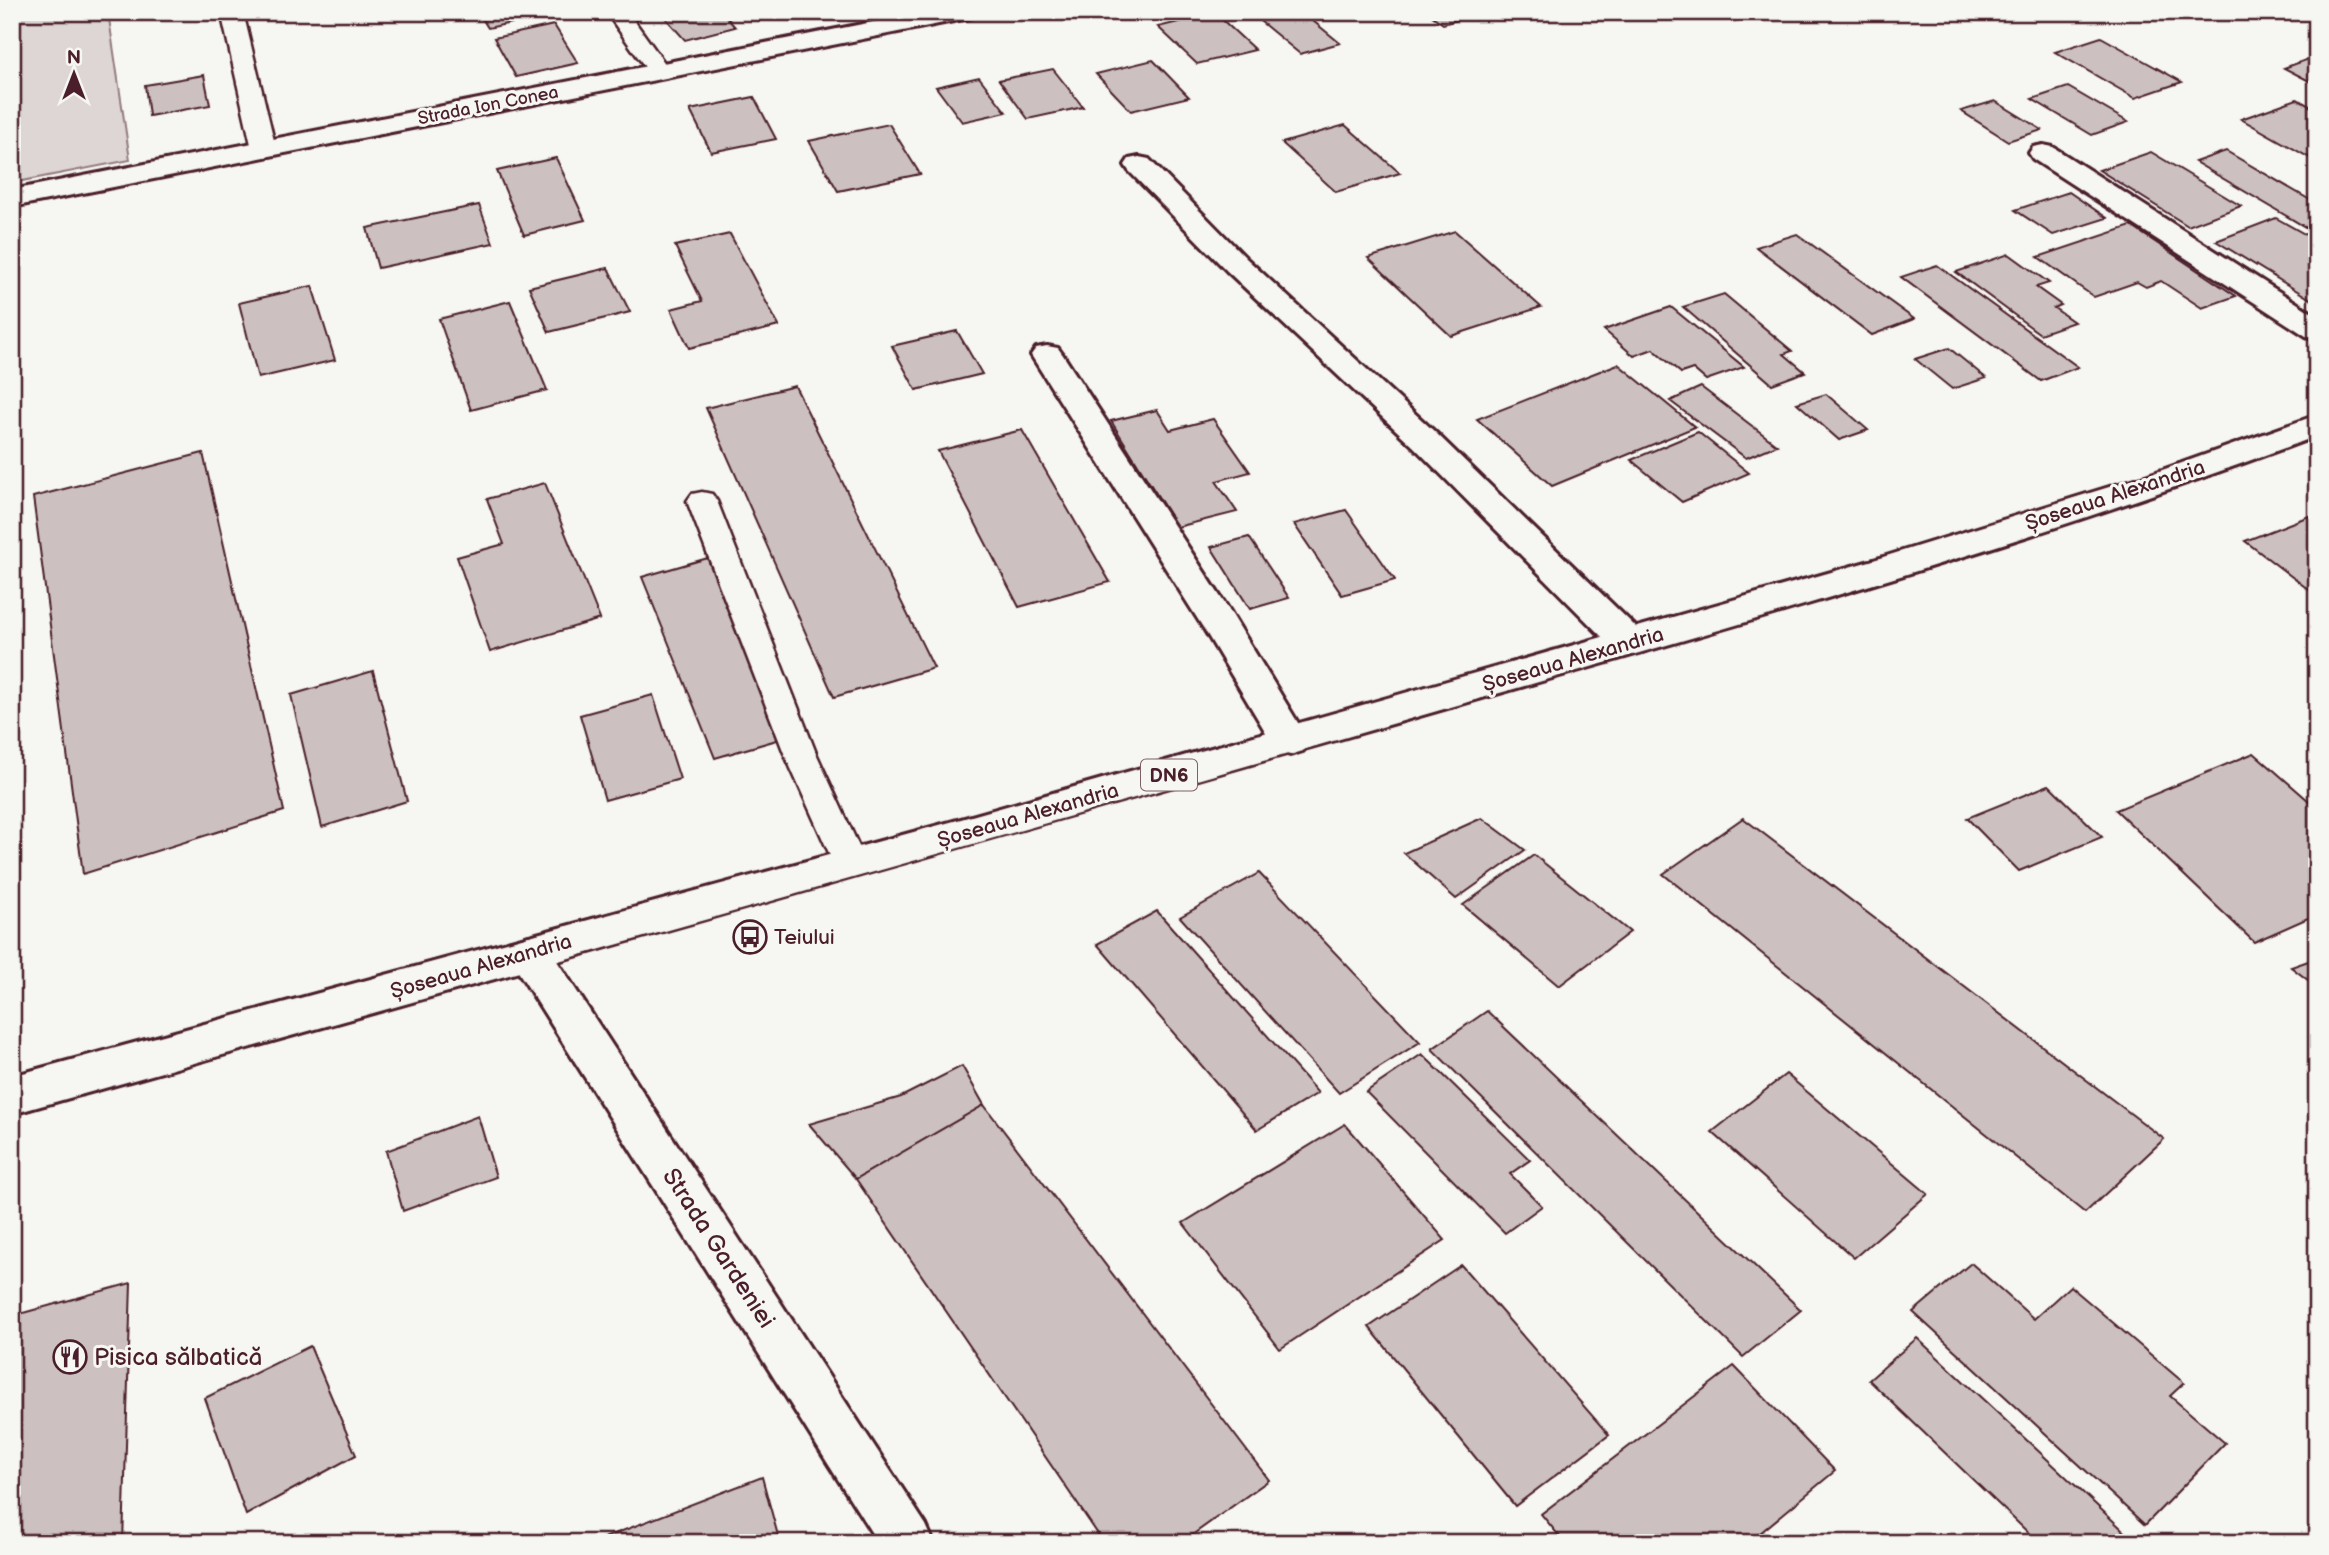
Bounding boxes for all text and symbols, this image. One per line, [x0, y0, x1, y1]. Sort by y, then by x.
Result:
north arrow [38, 38, 108, 108]
text: N [67, 47, 81, 70]
street label: Strada Ion Conea [416, 82, 560, 129]
street label: Șoseaua Alexandria [2022, 455, 2208, 536]
street label: Șoseaua Alexandria [1480, 622, 1667, 697]
road number: DN6 [1141, 760, 1197, 790]
street label: Șoseaua Alexandria [935, 778, 1122, 853]
bus stop icon: Teiului [731, 918, 769, 956]
place label: Teiului [774, 925, 835, 950]
street label: Șoseaua Alexandria [388, 929, 575, 1004]
street label: Strada Gardeniei [656, 1163, 781, 1333]
restaurant icon: Pisica sălbatică [51, 1338, 89, 1376]
place label: Pisica sălbatică [94, 1343, 262, 1372]

